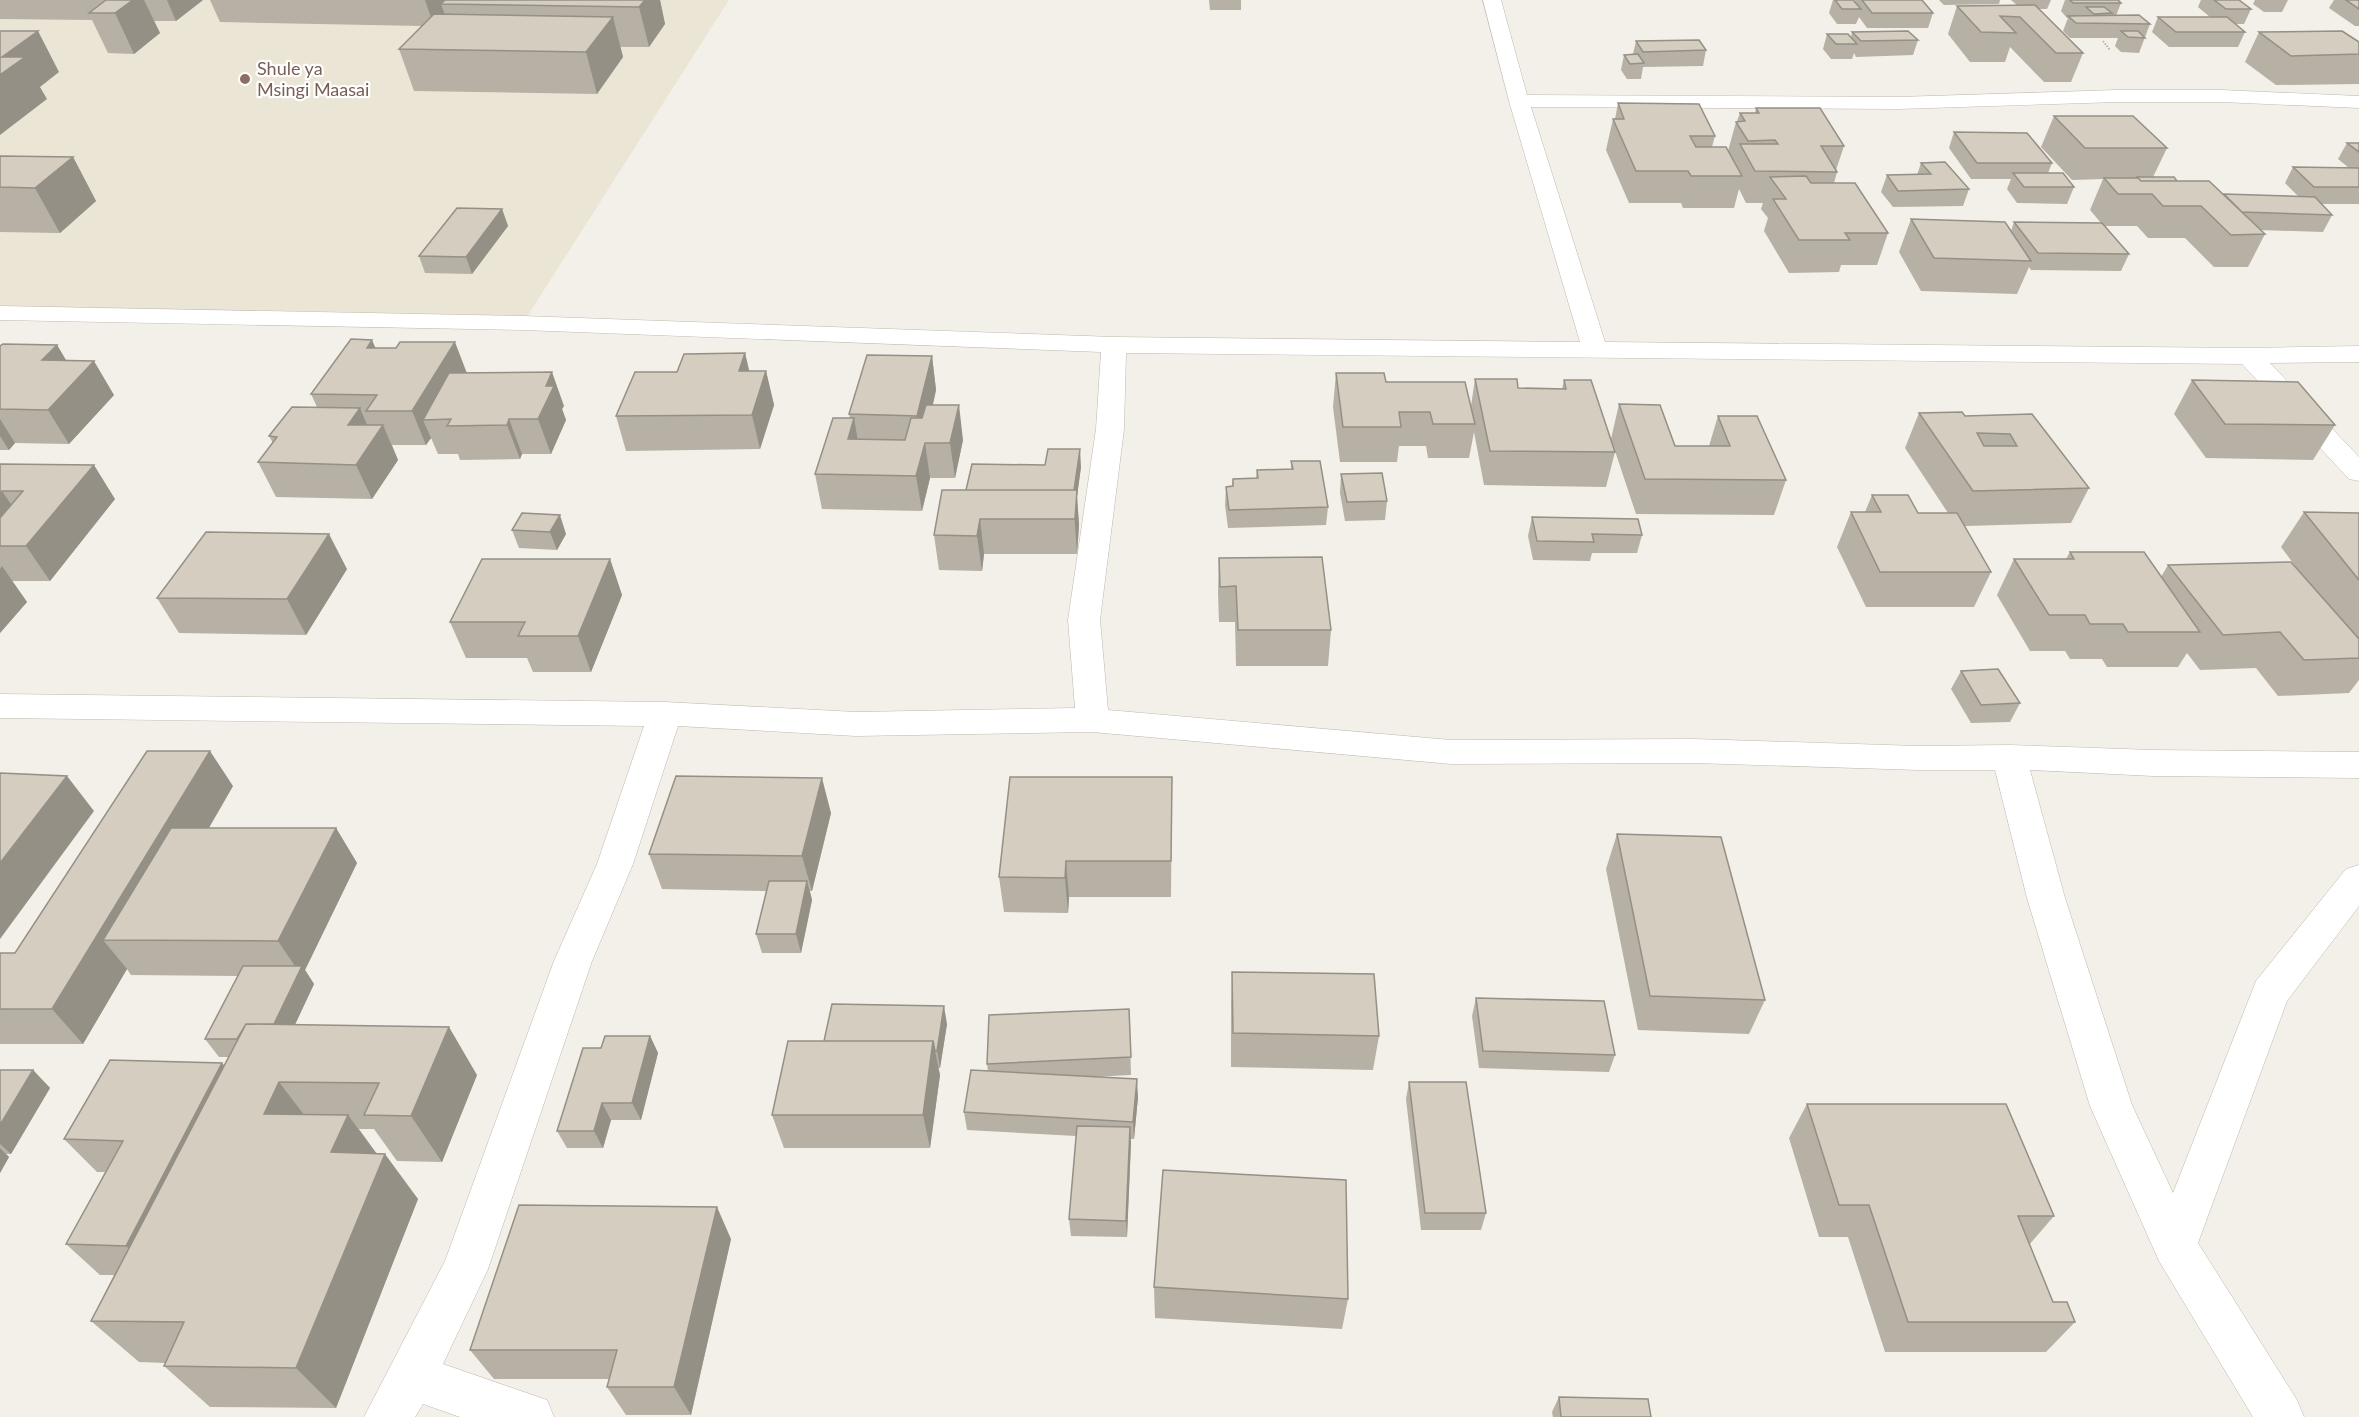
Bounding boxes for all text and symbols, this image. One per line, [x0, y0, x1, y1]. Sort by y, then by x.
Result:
place label: Shule ya Msingi Maasai [257, 57, 369, 100]
marker: Shule ya Msingi Maasai [238, 72, 252, 86]

